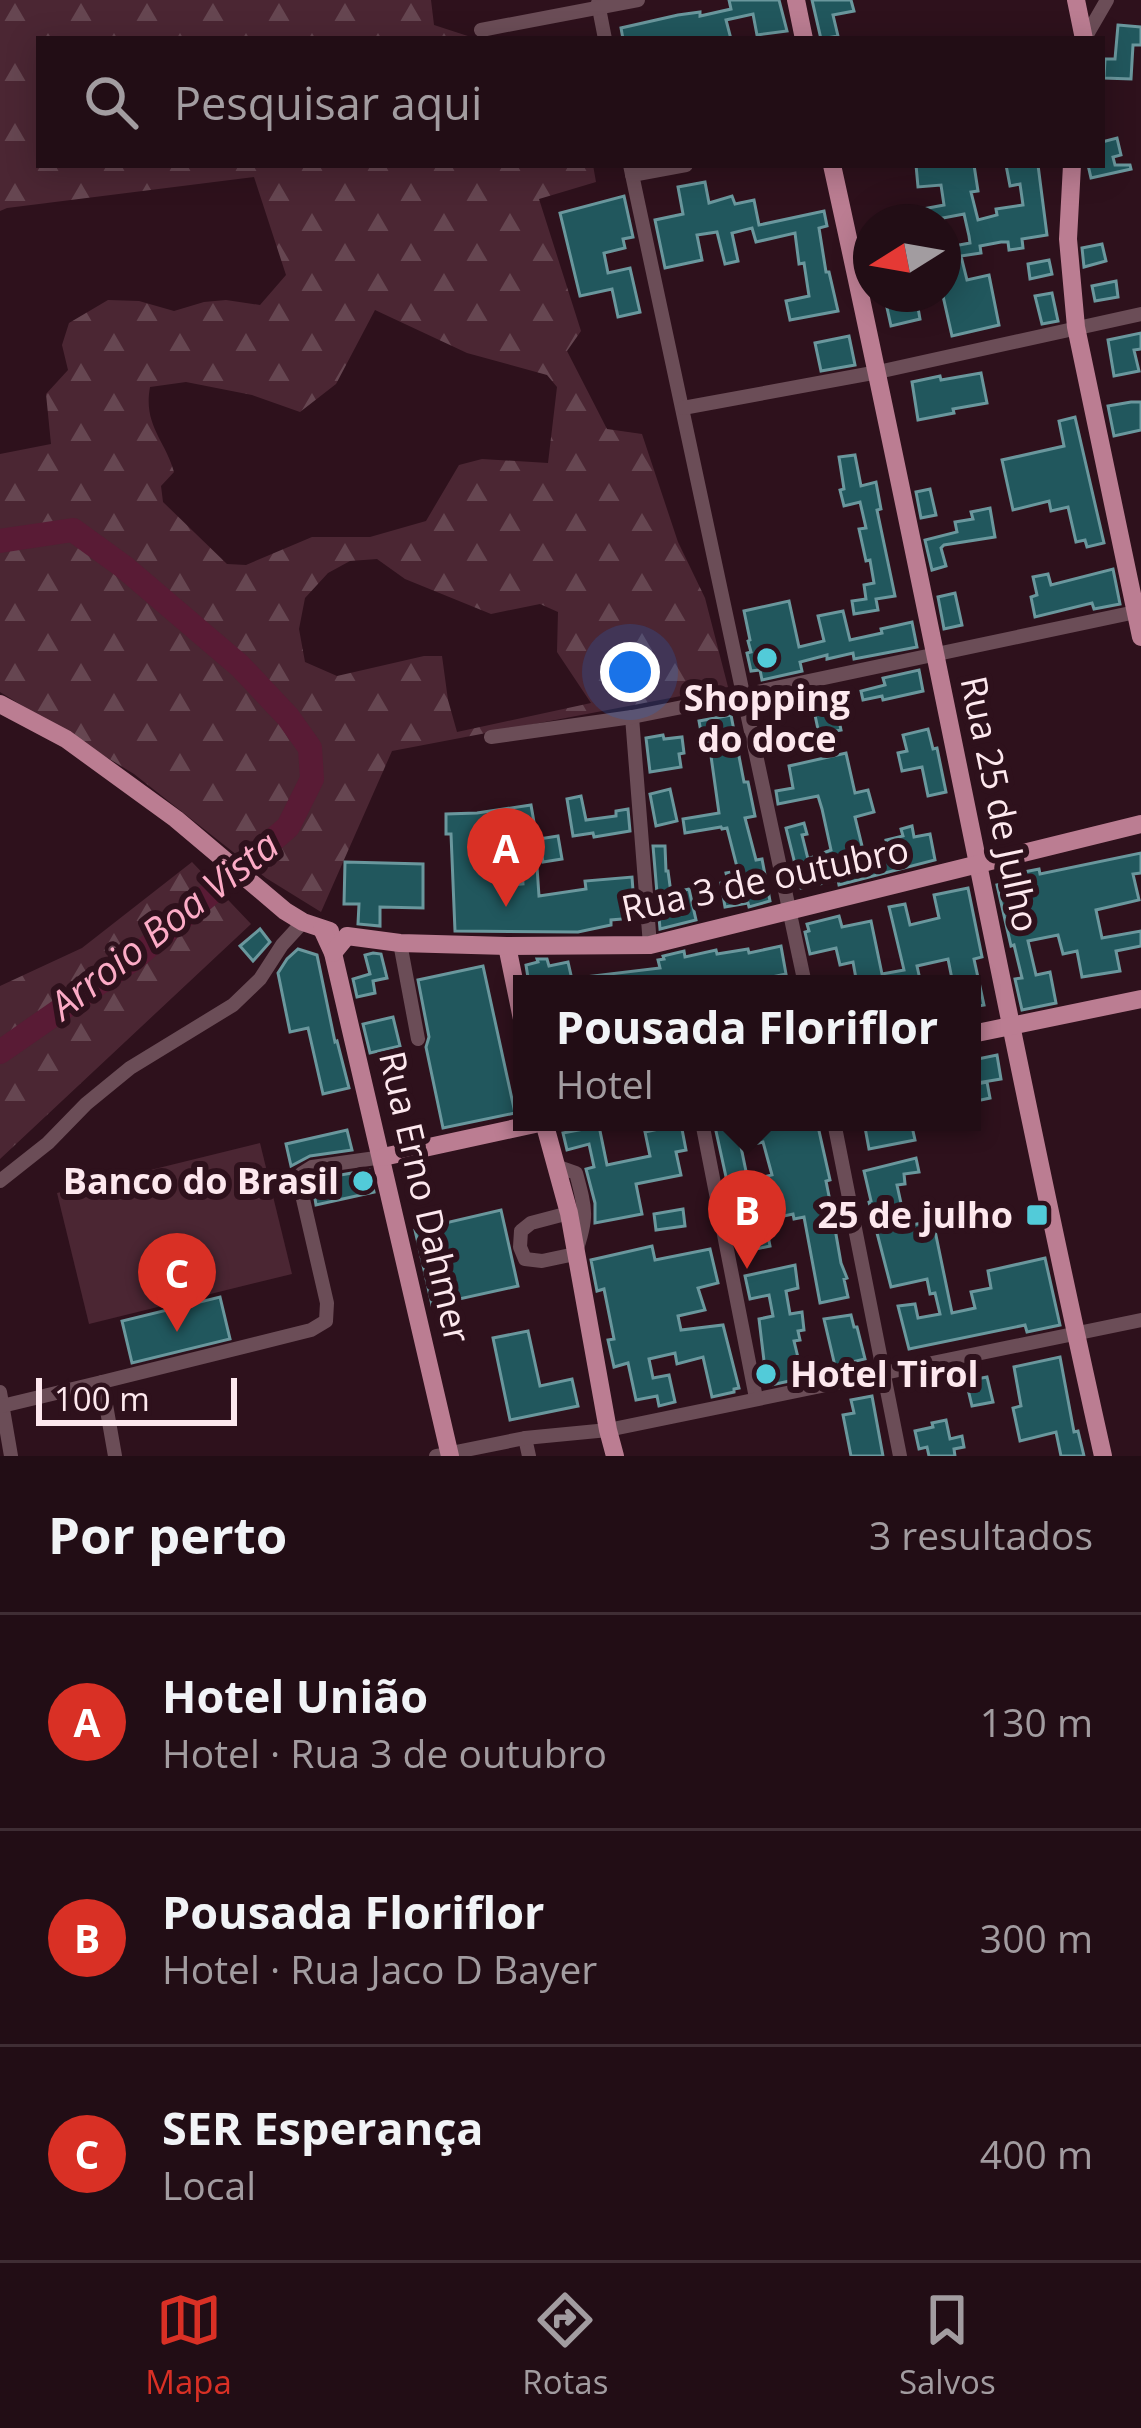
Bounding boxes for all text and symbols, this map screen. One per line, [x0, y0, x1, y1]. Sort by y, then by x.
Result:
search box [36, 36, 1105, 168]
icon: search [78, 69, 144, 135]
text: Pesquisar aqui [174, 72, 482, 133]
north arrow [853, 204, 961, 312]
your location [600, 642, 660, 702]
marker: Shopping do doce [754, 645, 780, 671]
street label: Rua 25 de Julho [949, 671, 1052, 936]
place label: Shopping do doce [684, 673, 850, 763]
pin: A [467, 808, 545, 907]
water label: Arroio Boa Vista [35, 818, 289, 1032]
street label: Rua 3 de outubro [617, 824, 913, 933]
popup [513, 975, 981, 1131]
text: Pousada Floriflor [556, 996, 938, 1057]
street label: Rua Erno Dahmer [368, 1046, 483, 1348]
text: Hotel [556, 1057, 654, 1110]
place label: Banco do Brasil [63, 1156, 339, 1205]
marker: Banco do Brasil [350, 1168, 376, 1194]
pin: B [708, 1170, 786, 1269]
place label: 25 de julho [817, 1190, 1013, 1239]
marker: 25 de julho [1024, 1202, 1050, 1228]
pin: C [138, 1233, 216, 1332]
place label: Hotel Tirol [790, 1349, 979, 1398]
marker: Hotel Tirol [753, 1361, 779, 1387]
scale bar [36, 1372, 237, 1425]
text: 100 m [54, 1376, 150, 1421]
text: Por perto [48, 1499, 287, 1569]
text: 3 resultados [869, 1508, 1093, 1561]
text: Hotel União [162, 1665, 428, 1726]
text: A [74, 1695, 100, 1748]
text: 130 m [980, 1695, 1093, 1748]
text: Hotel · Rua 3 de outubro [162, 1726, 607, 1779]
text: Pousada Floriflor [162, 1881, 544, 1942]
text: B [74, 1911, 100, 1964]
text: 300 m [980, 1911, 1093, 1964]
text: Hotel · Rua Jaco D Bayer [162, 1942, 597, 1995]
text: SER Esperança [162, 2097, 484, 2158]
text: C [75, 2127, 99, 2180]
text: 400 m [980, 2127, 1093, 2180]
text: Local [162, 2158, 256, 2211]
tab: Mapa [145, 2287, 232, 2404]
tab: Rotas [522, 2287, 608, 2404]
tab: Salvos [899, 2287, 996, 2404]

